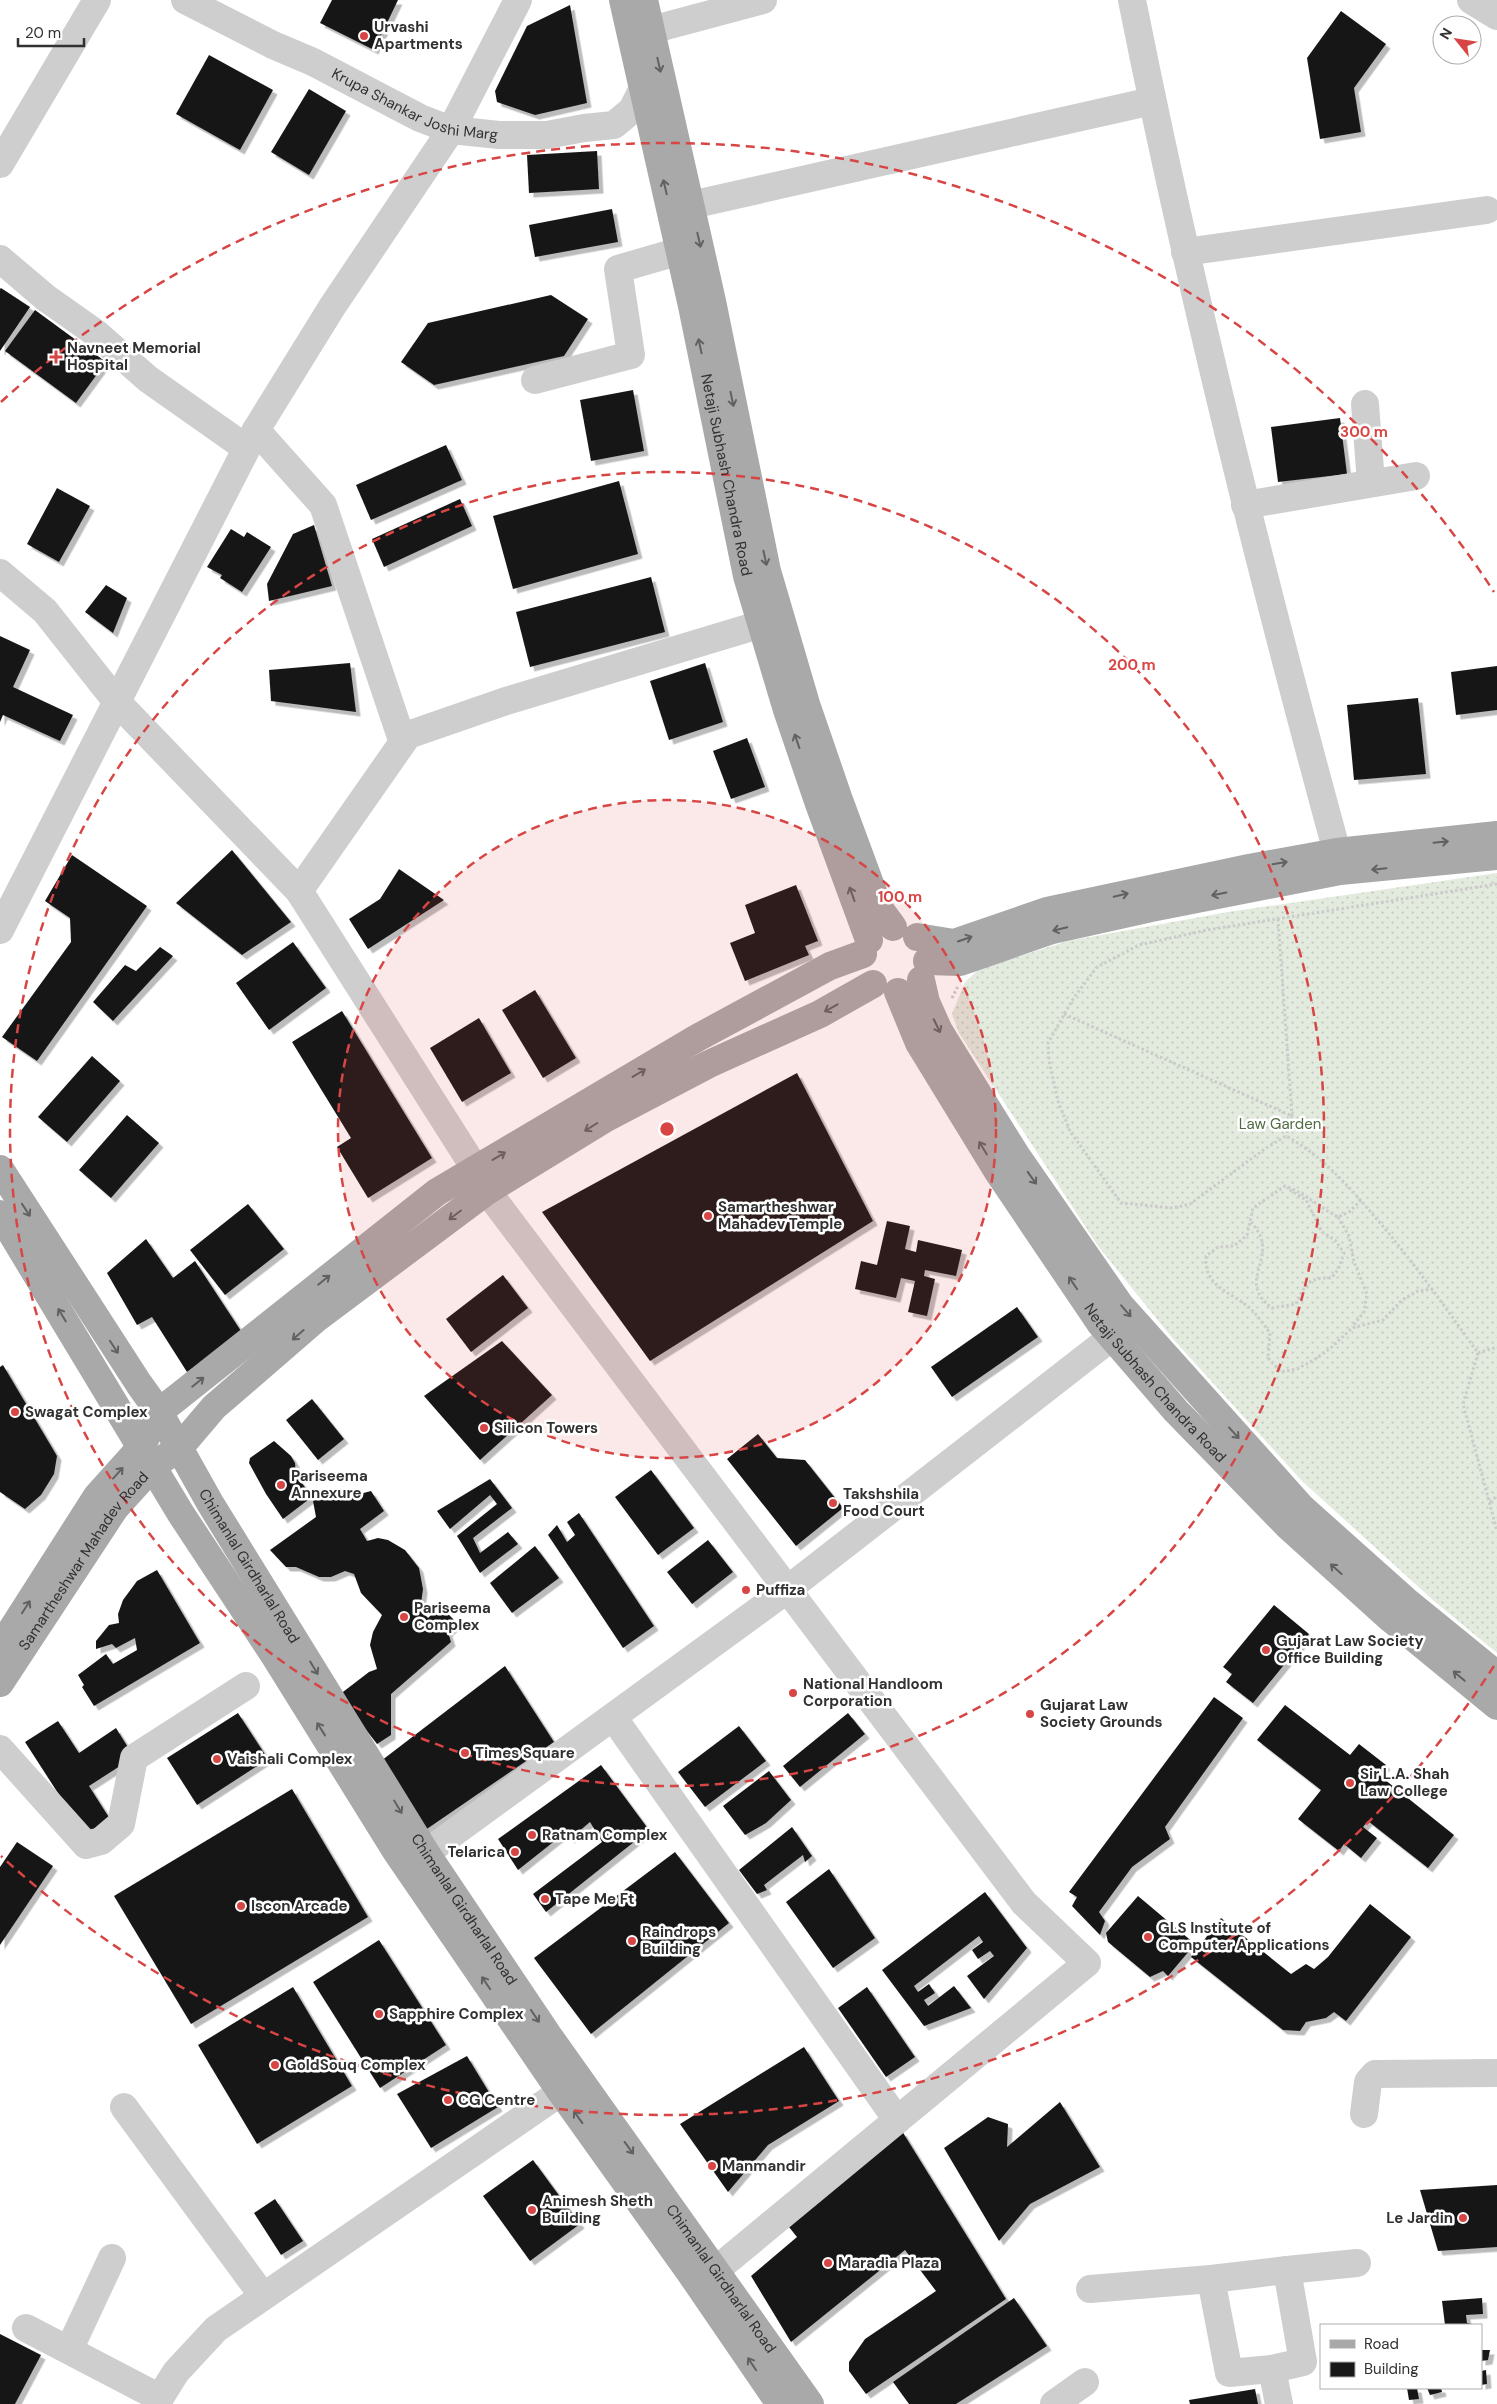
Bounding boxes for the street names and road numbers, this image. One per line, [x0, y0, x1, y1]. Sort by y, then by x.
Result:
street label: Krupa Shankar Joshi Marg [328, 64, 499, 145]
street label: Netaji Subhash Chandra Road [696, 372, 757, 578]
street label: Netaji Subhash Chandra Road [1080, 1299, 1231, 1467]
street label: Samartheshwar Mahadev Road [14, 1467, 153, 1654]
street label: Chimanlal Girdharlal Road [194, 1485, 304, 1647]
street label: Chimanlal Girdharlal Road [406, 1830, 522, 1989]
street label: Chimanlal Girdharlal Road [661, 2200, 781, 2357]

